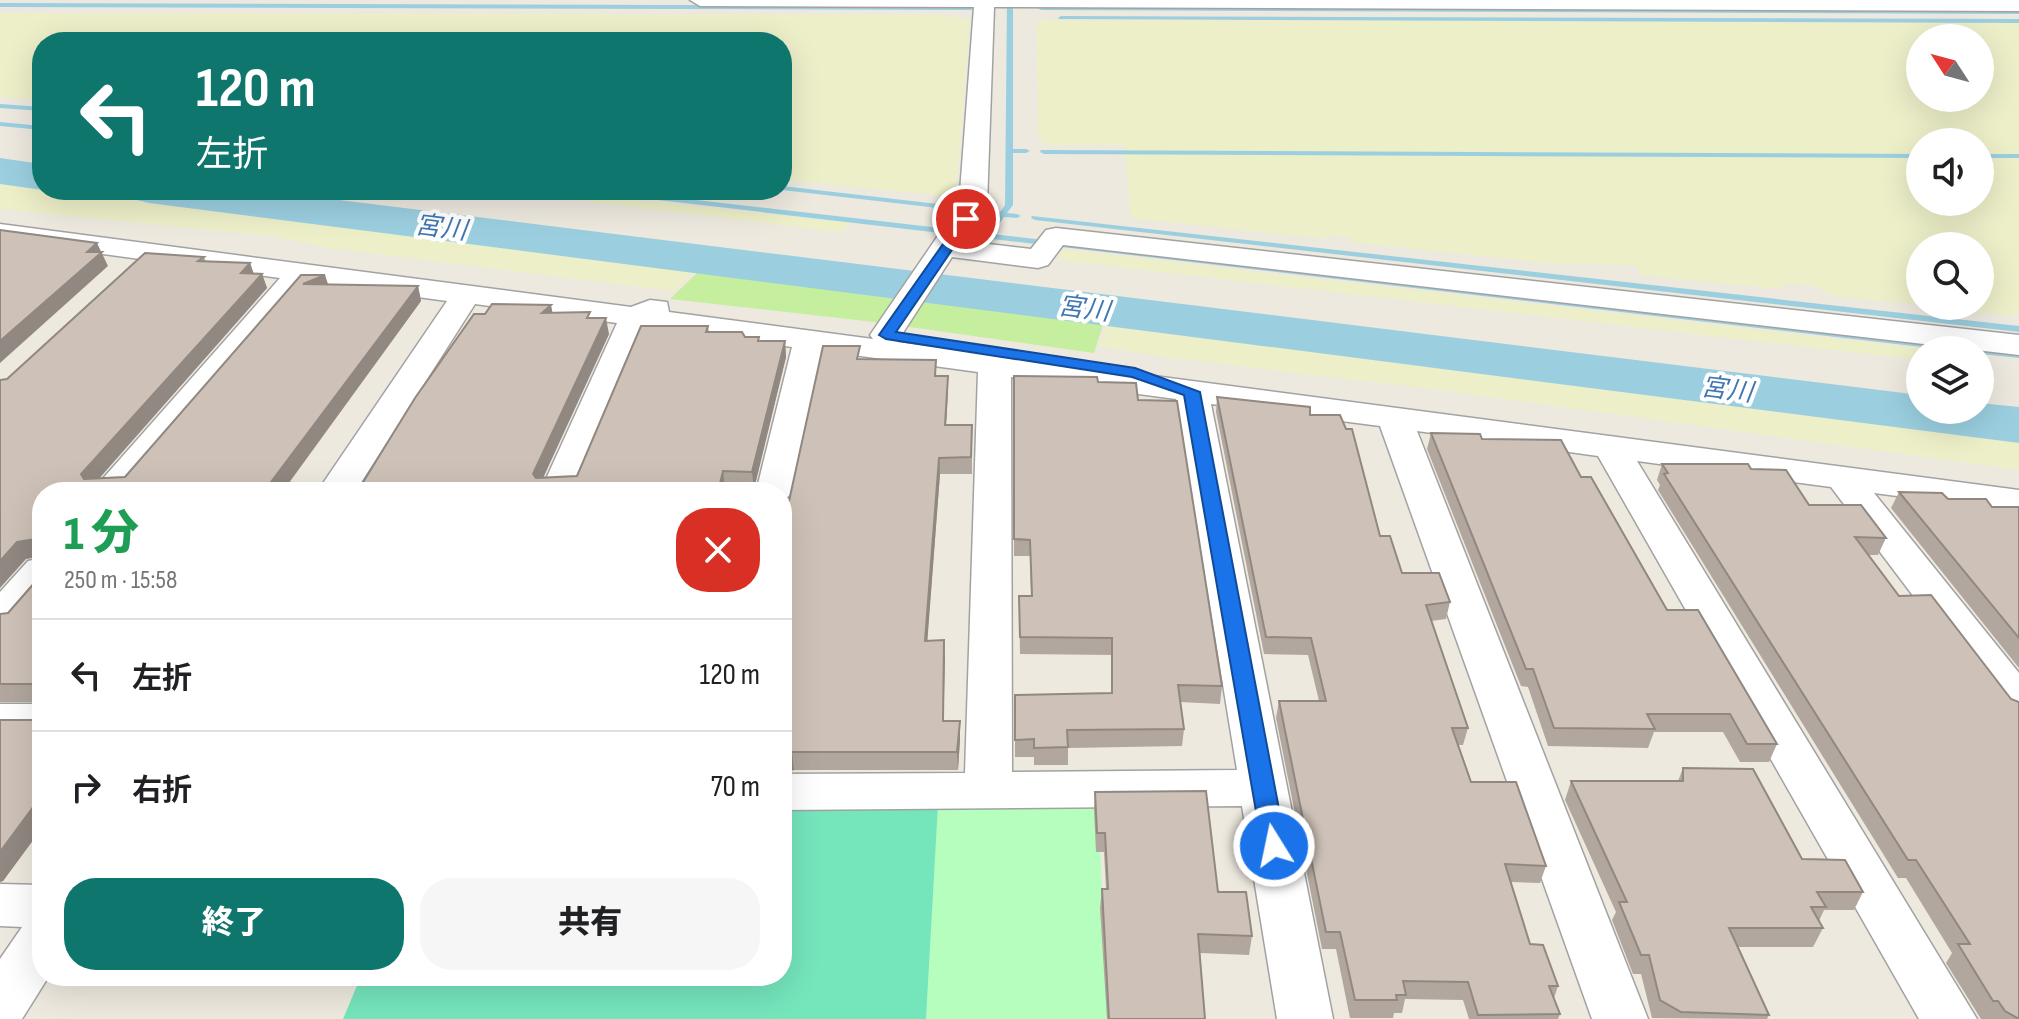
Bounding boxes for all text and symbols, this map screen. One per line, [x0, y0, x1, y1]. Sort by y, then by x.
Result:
north arrow [1906, 24, 1994, 112]
map controls [1906, 24, 1994, 424]
text: 120 m [196, 56, 316, 123]
icon: left [64, 64, 168, 168]
button: sound [1906, 128, 1994, 216]
text: 左折 [196, 134, 268, 177]
pin [932, 185, 1000, 253]
icon: arrive [944, 197, 988, 241]
water label: 宮川 [413, 210, 471, 247]
button: search [1906, 232, 1994, 320]
water label: 宮川 [1056, 291, 1114, 328]
button: layers [1906, 336, 1994, 424]
water label: 宮川 [1699, 372, 1757, 409]
text: 1 分 [64, 506, 139, 563]
button: close [676, 508, 760, 592]
text: 250 m · 15:58 [64, 565, 177, 596]
icon: left [64, 653, 108, 697]
text: 120 m [699, 657, 760, 693]
text: 左折 [132, 661, 192, 697]
icon: right [64, 765, 108, 809]
text: 70 m [711, 769, 760, 805]
text: 右折 [132, 773, 192, 809]
position arrow [1232, 804, 1316, 888]
button: 終了 [64, 878, 404, 970]
button: 共有 [420, 878, 760, 970]

